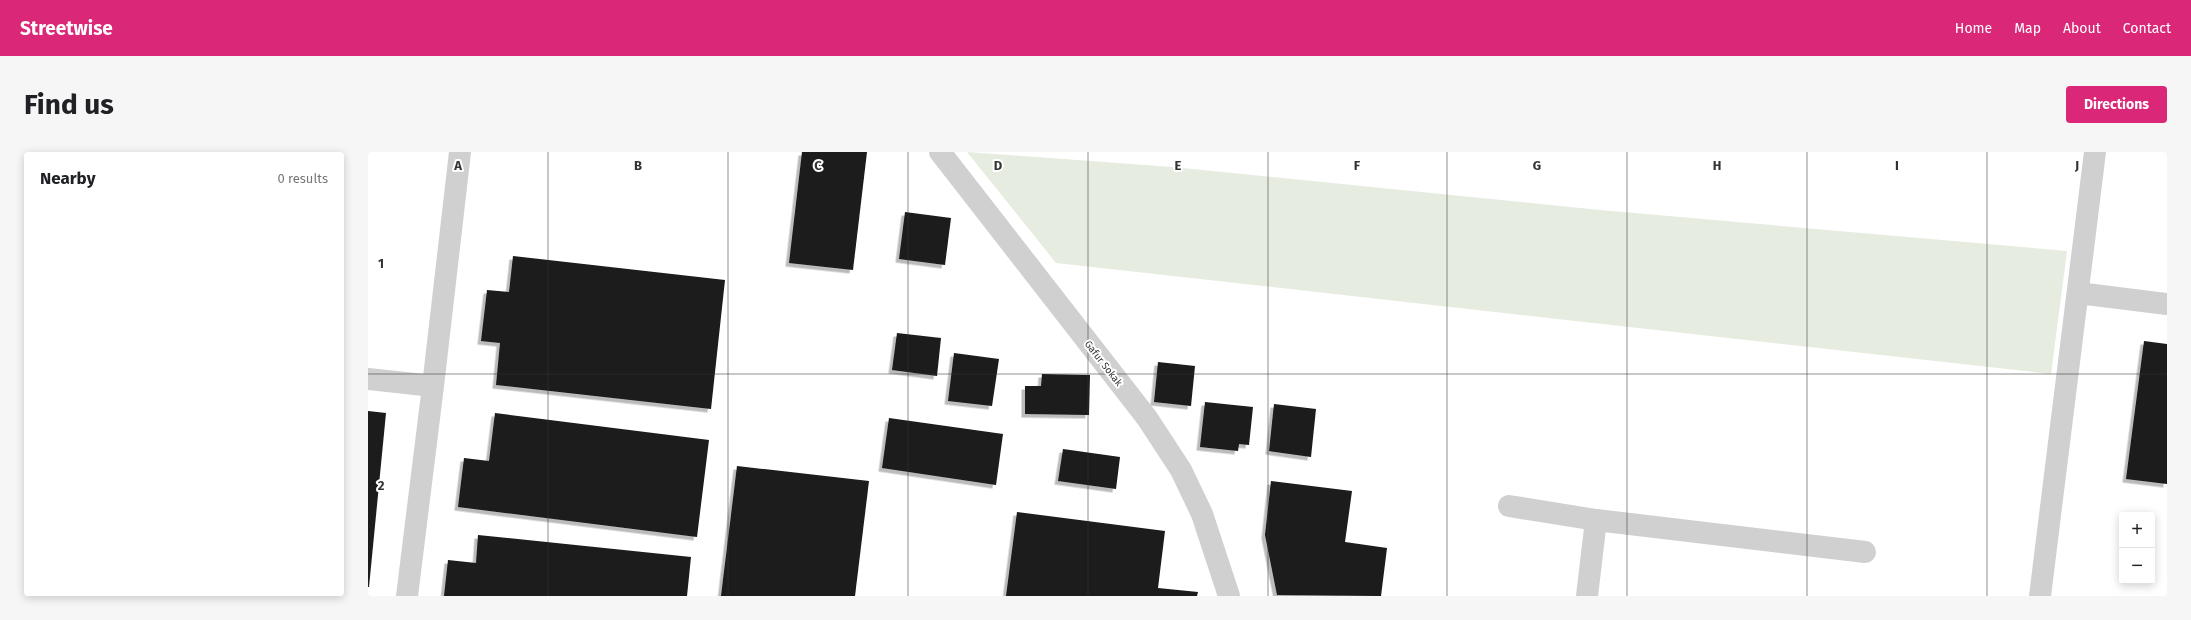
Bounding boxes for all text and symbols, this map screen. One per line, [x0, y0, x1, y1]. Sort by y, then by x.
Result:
text: Streetwise [20, 17, 113, 40]
text: Home [1955, 20, 1992, 37]
text: Map [2014, 20, 2041, 37]
text: About [2063, 20, 2101, 37]
text: Contact [2123, 20, 2171, 37]
button: Directions [2066, 86, 2167, 123]
text: Find us [24, 88, 114, 121]
text: A [453, 158, 462, 173]
text: B [634, 158, 642, 173]
text: C [814, 158, 822, 173]
text: D [994, 158, 1003, 173]
text: E [1175, 158, 1182, 173]
text: F [1354, 158, 1361, 173]
text: G [1533, 158, 1541, 173]
text: H [1713, 158, 1721, 173]
text: I [1895, 158, 1899, 173]
text: J [2074, 158, 2079, 173]
text: Nearby [40, 168, 95, 189]
text: 0 results [277, 171, 328, 186]
text: 1 [378, 256, 384, 271]
street label: Gafur Sokak [1082, 339, 1125, 389]
text: 2 [378, 478, 385, 493]
map controls [2119, 512, 2155, 584]
button: + [2119, 512, 2155, 548]
button: − [2119, 548, 2155, 584]

